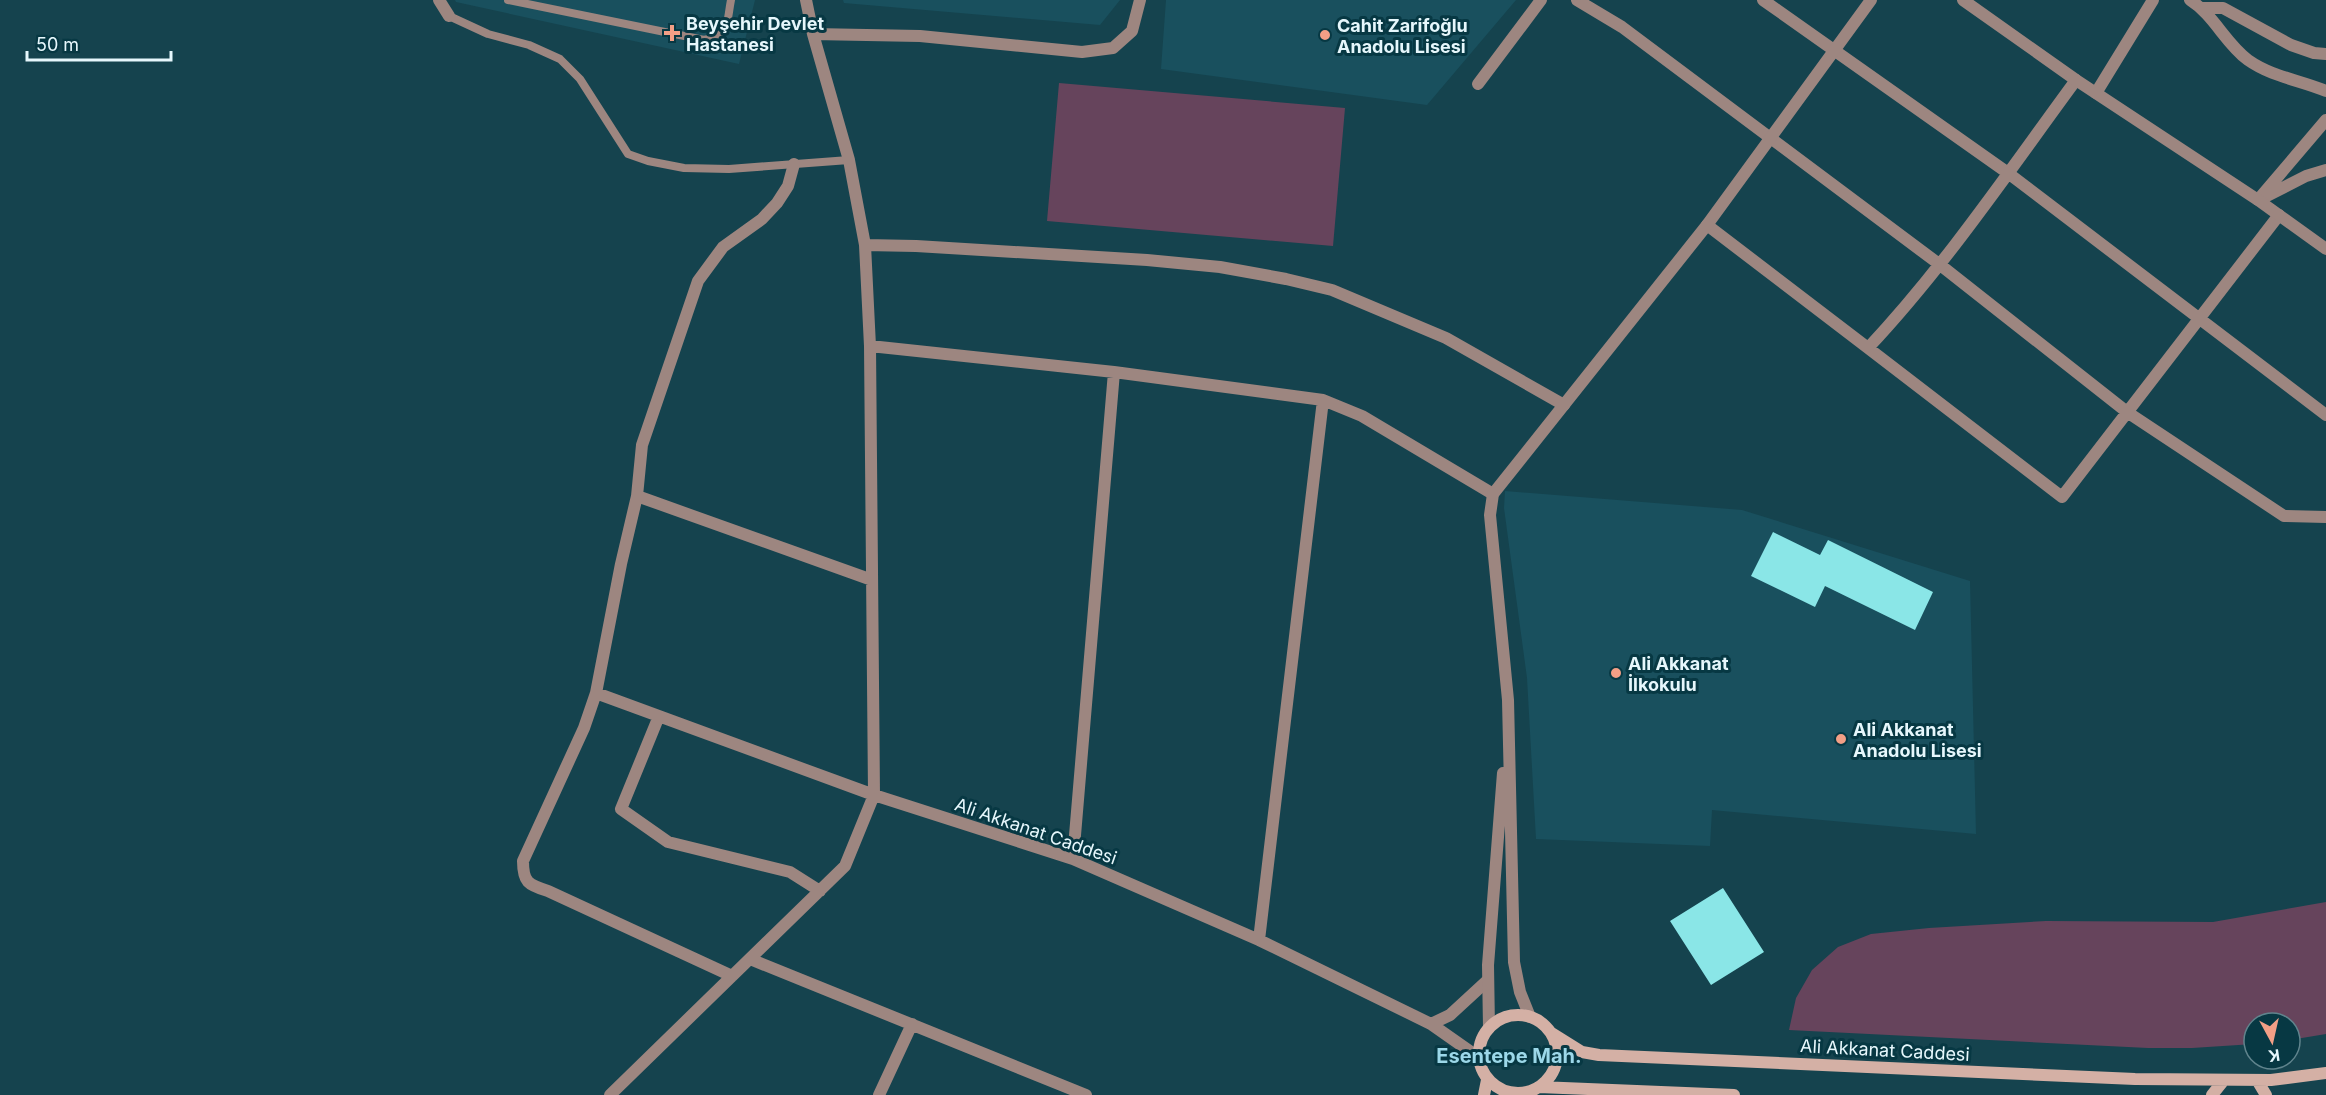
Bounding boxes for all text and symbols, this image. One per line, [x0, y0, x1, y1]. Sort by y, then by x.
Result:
place label: Beyşehir Devlet Hastanesi [686, 13, 824, 55]
place label: Cahit Zarifoğlu Anadolu Lisesi [1337, 15, 1468, 57]
scale bar [27, 24, 171, 62]
marker: Beyşehir Devlet Hastanesi [663, 24, 681, 42]
marker: Cahit Zarifoğlu Anadolu Lisesi [1318, 28, 1332, 42]
text: 50 m [36, 34, 79, 55]
place label: Ali Akkanat İlkokulu [1628, 653, 1729, 695]
marker: Ali Akkanat İlkokulu [1609, 666, 1623, 680]
place label: Ali Akkanat Anadolu Lisesi [1853, 719, 1982, 761]
marker: Ali Akkanat Anadolu Lisesi [1834, 732, 1848, 746]
street label: Ali Akkanat Caddesi [952, 793, 1120, 869]
north arrow [2242, 1011, 2302, 1071]
street label: Ali Akkanat Caddesi [1800, 1035, 1970, 1065]
district label: Esentepe Mah. [1436, 1044, 1582, 1068]
text: K [2267, 1045, 2281, 1067]

